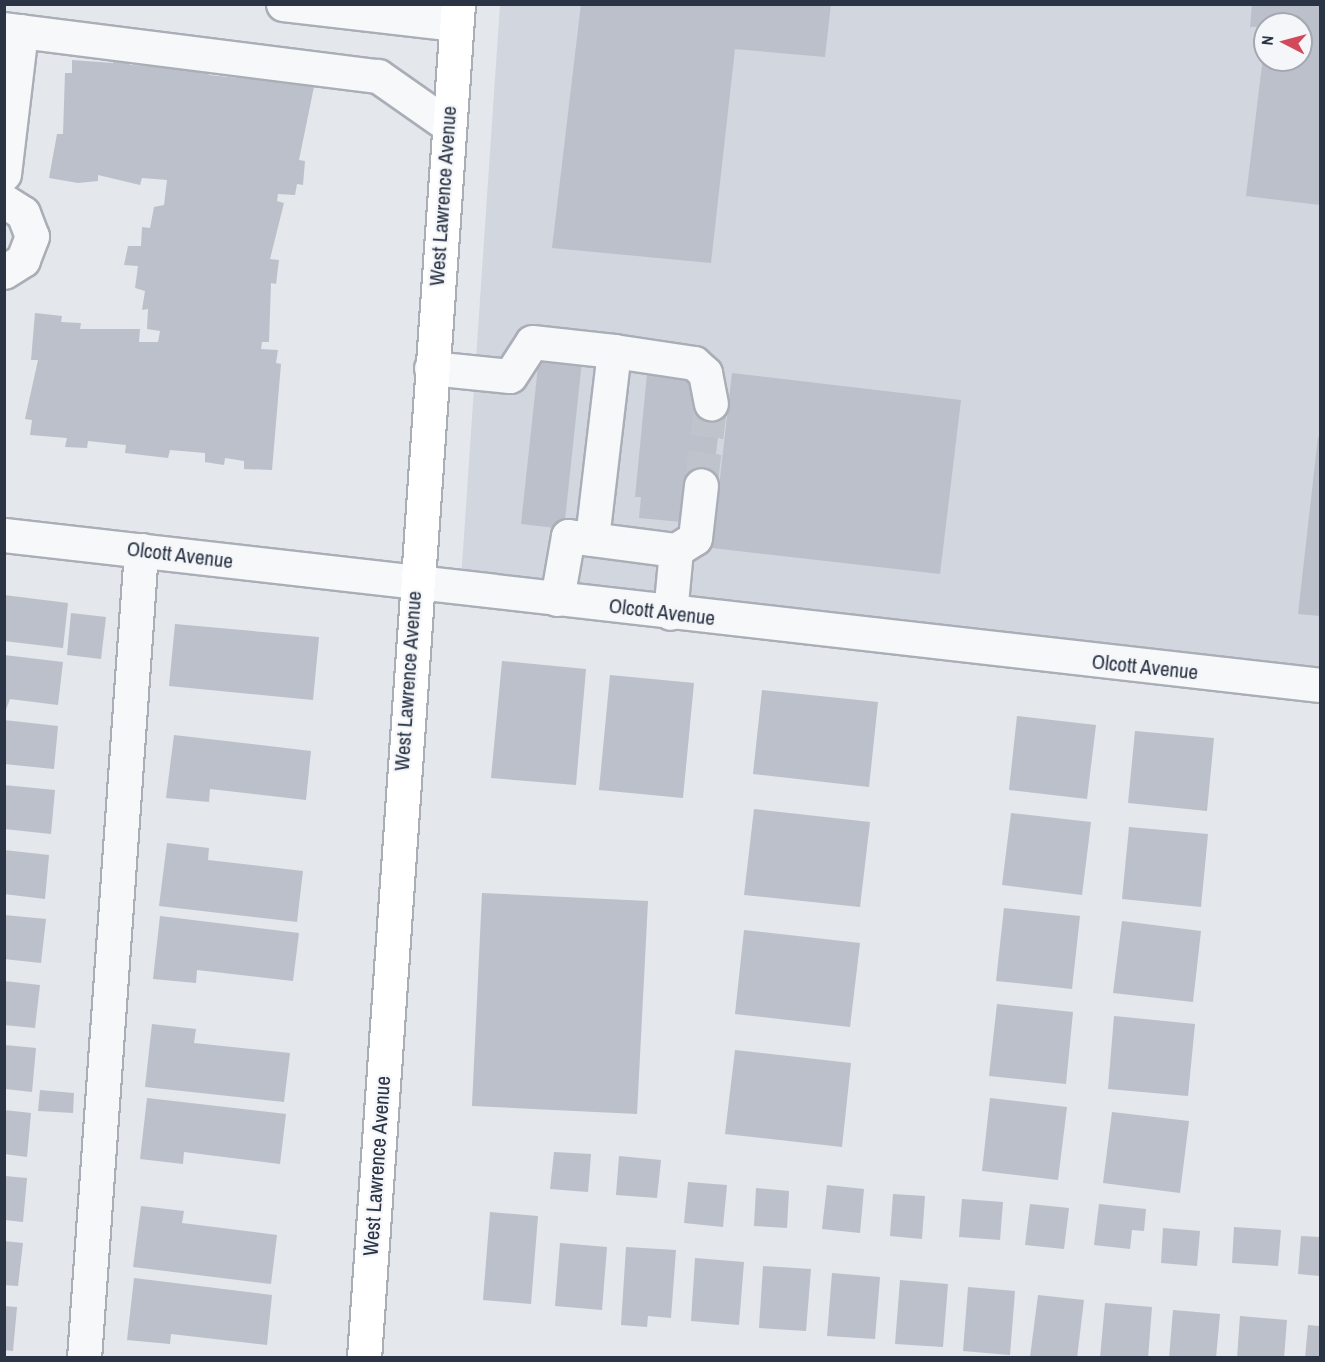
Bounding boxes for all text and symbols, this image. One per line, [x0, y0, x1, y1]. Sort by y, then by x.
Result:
north arrow [1253, 12, 1313, 72]
text: N [1256, 34, 1279, 46]
street label: West Lawrence Avenue [424, 105, 462, 287]
street label: Olcott Avenue [125, 536, 235, 574]
street label: West Lawrence Avenue [389, 590, 427, 772]
street label: Olcott Avenue [607, 593, 717, 631]
street label: Olcott Avenue [1090, 649, 1200, 685]
street label: West Lawrence Avenue [358, 1075, 396, 1257]

